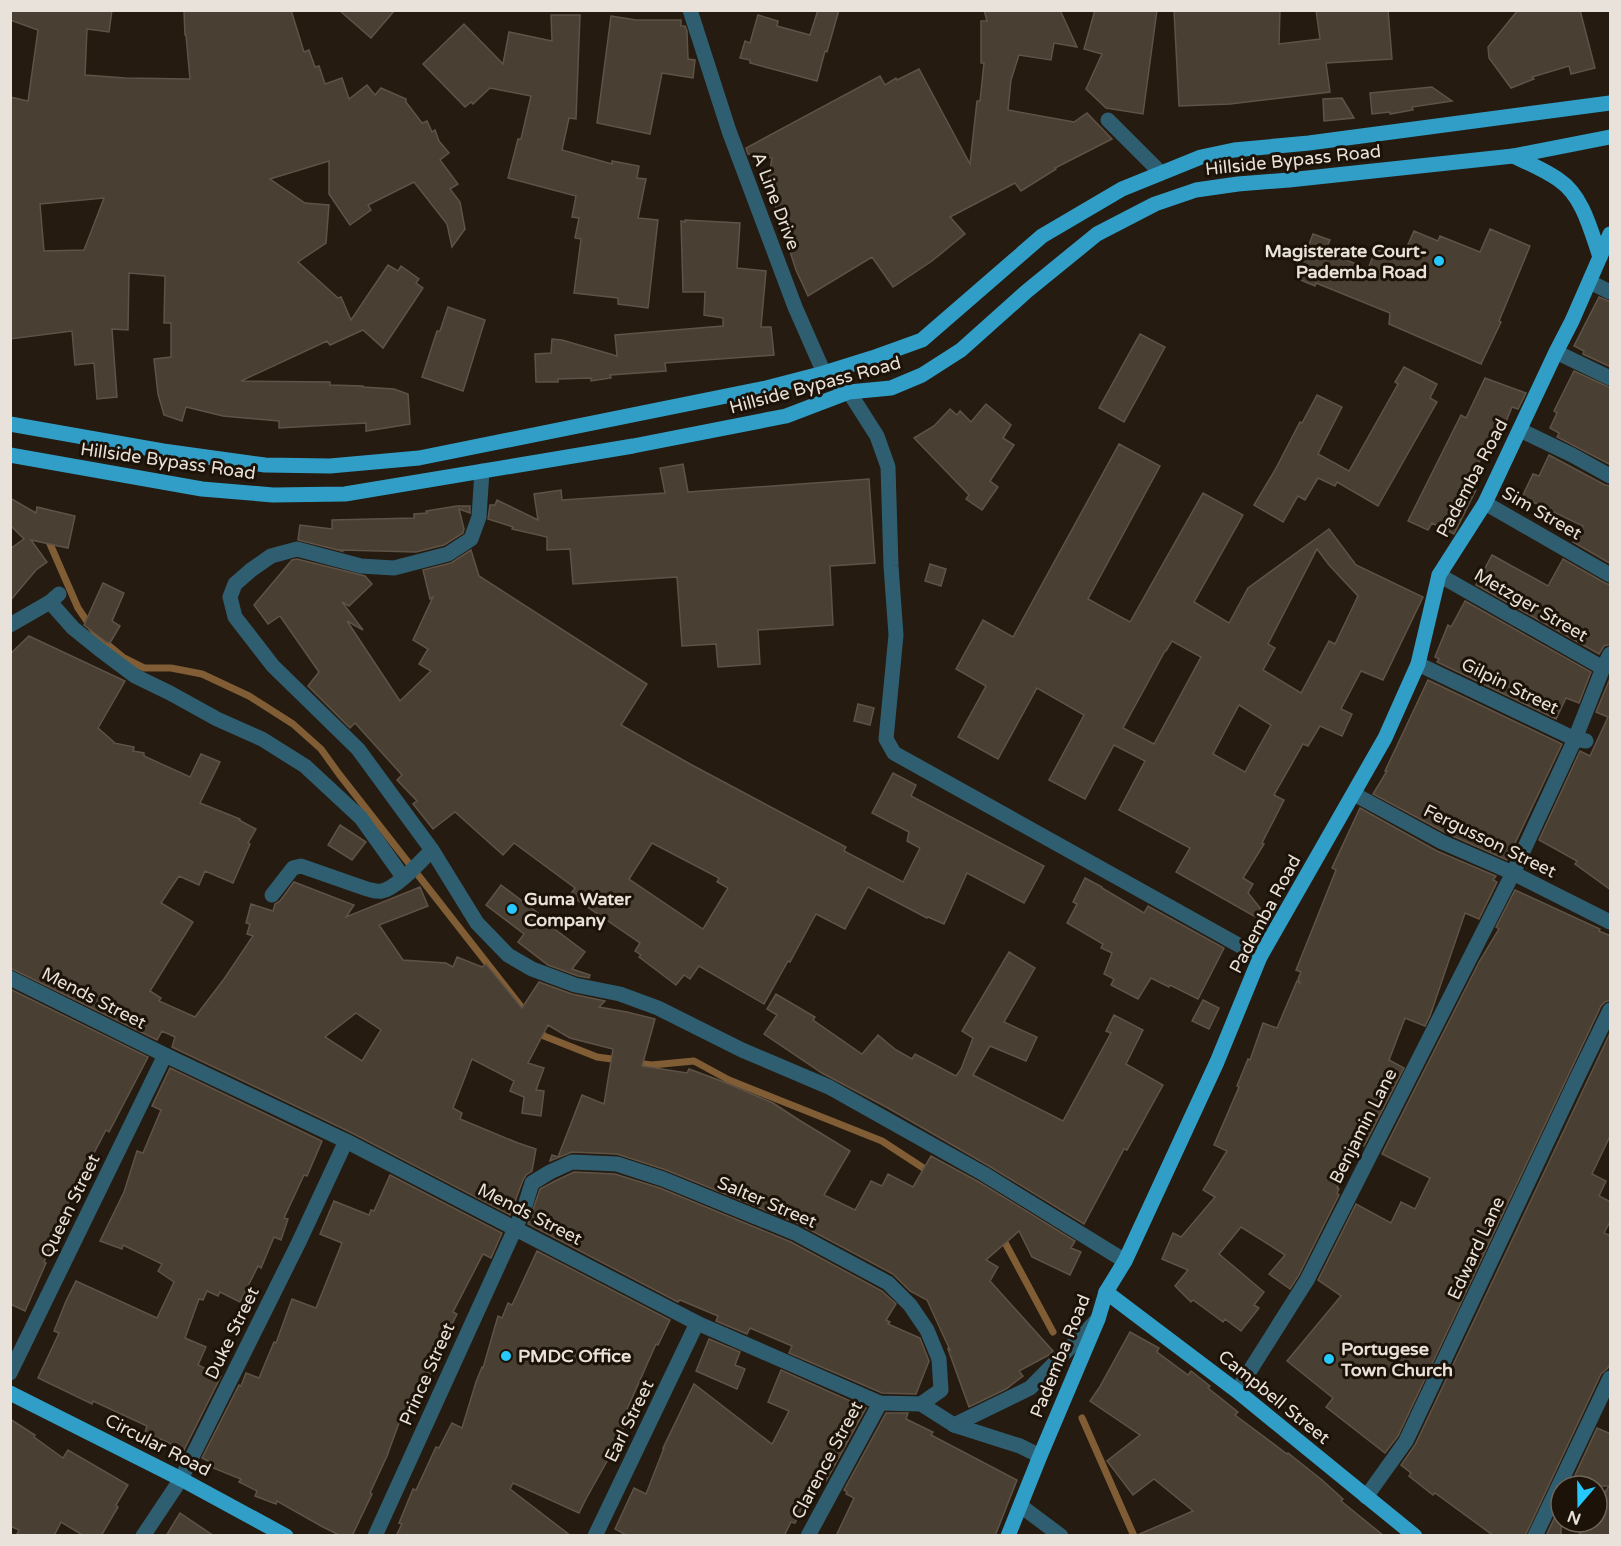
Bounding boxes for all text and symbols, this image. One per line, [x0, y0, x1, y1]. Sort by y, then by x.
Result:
street label: Hillside Bypass Road [1204, 140, 1382, 180]
street label: A Line Drive [747, 149, 805, 253]
place label: Magisterate Court- Pademba Road [1264, 240, 1427, 283]
marker: Magisterate Court- Pademba Road [1432, 254, 1446, 268]
street label: Hillside Bypass Road [727, 351, 903, 419]
street label: Pademba Road [1431, 415, 1513, 541]
street label: Hillside Bypass Road [79, 438, 257, 484]
street label: Sim Street [1498, 481, 1586, 545]
street label: Metzger Street [1470, 564, 1592, 647]
street label: Gilpin Street [1458, 653, 1562, 719]
street label: Fergusson Street [1420, 799, 1560, 883]
street label: Pademba Road [1224, 851, 1306, 977]
place label: Guma Water Company [524, 888, 632, 931]
marker: Guma Water Company [505, 902, 519, 916]
street label: Mends Street [38, 962, 150, 1034]
street label: Benjamin Lane [1324, 1065, 1402, 1187]
street label: Queen Street [35, 1150, 105, 1262]
street label: Salter Street [714, 1171, 820, 1233]
street label: Mends Street [474, 1178, 586, 1250]
street label: Edward Lane [1443, 1193, 1509, 1303]
street label: Duke Street [200, 1283, 264, 1383]
street label: Pademba Road [1025, 1291, 1095, 1421]
street label: Prince Street [395, 1319, 459, 1429]
place label: Portugese Town Church [1340, 1338, 1453, 1381]
place label: PMDC Office [518, 1345, 631, 1367]
street label: Campbell Street [1214, 1345, 1334, 1449]
marker: PMDC Office [499, 1349, 513, 1363]
marker: Portugese Town Church [1322, 1352, 1336, 1366]
street label: Earl Street [600, 1376, 658, 1466]
street label: Clarence Street [787, 1397, 867, 1523]
street label: Circular Road [102, 1409, 214, 1481]
north arrow [1549, 1474, 1609, 1534]
text: N [1565, 1506, 1584, 1529]

